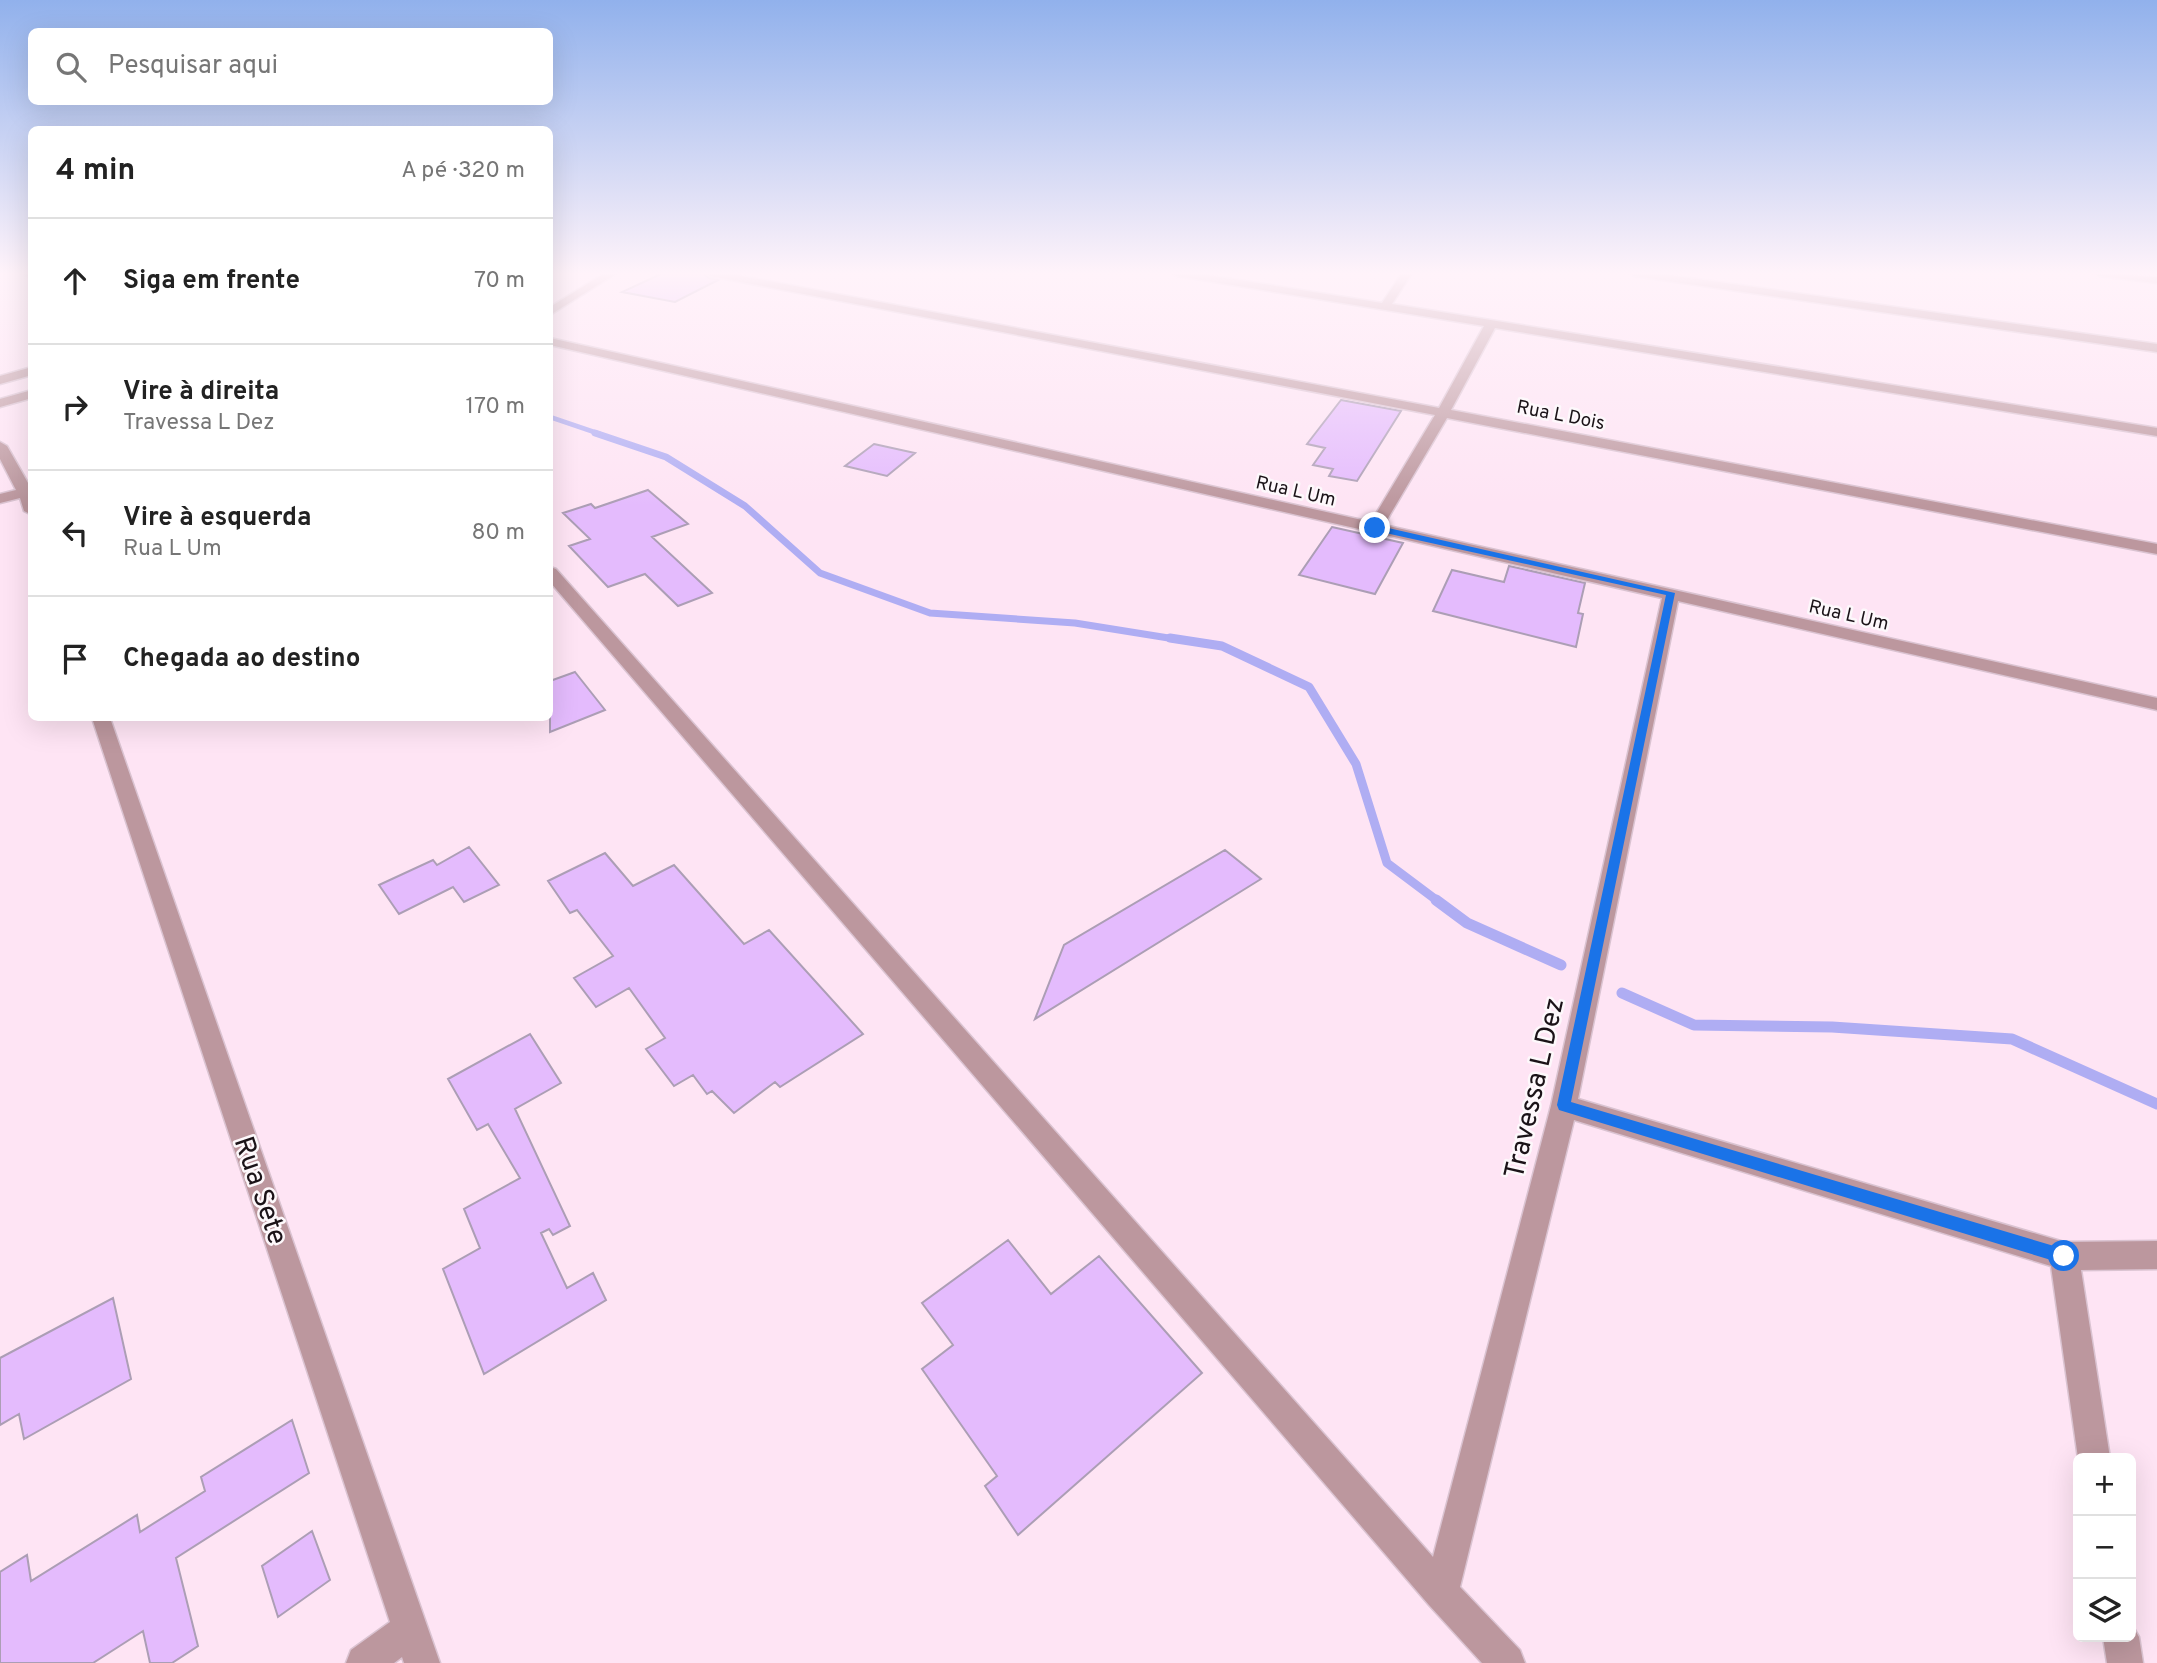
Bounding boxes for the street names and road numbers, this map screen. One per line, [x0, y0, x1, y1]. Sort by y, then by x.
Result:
street label: Rua L Dois [1514, 396, 1607, 436]
street label: Rua L Um [1253, 471, 1338, 513]
street label: Rua L Um [1806, 595, 1891, 637]
street label: Travessa L Dez [1498, 995, 1574, 1183]
street label: Rua Sete [224, 1132, 294, 1250]

